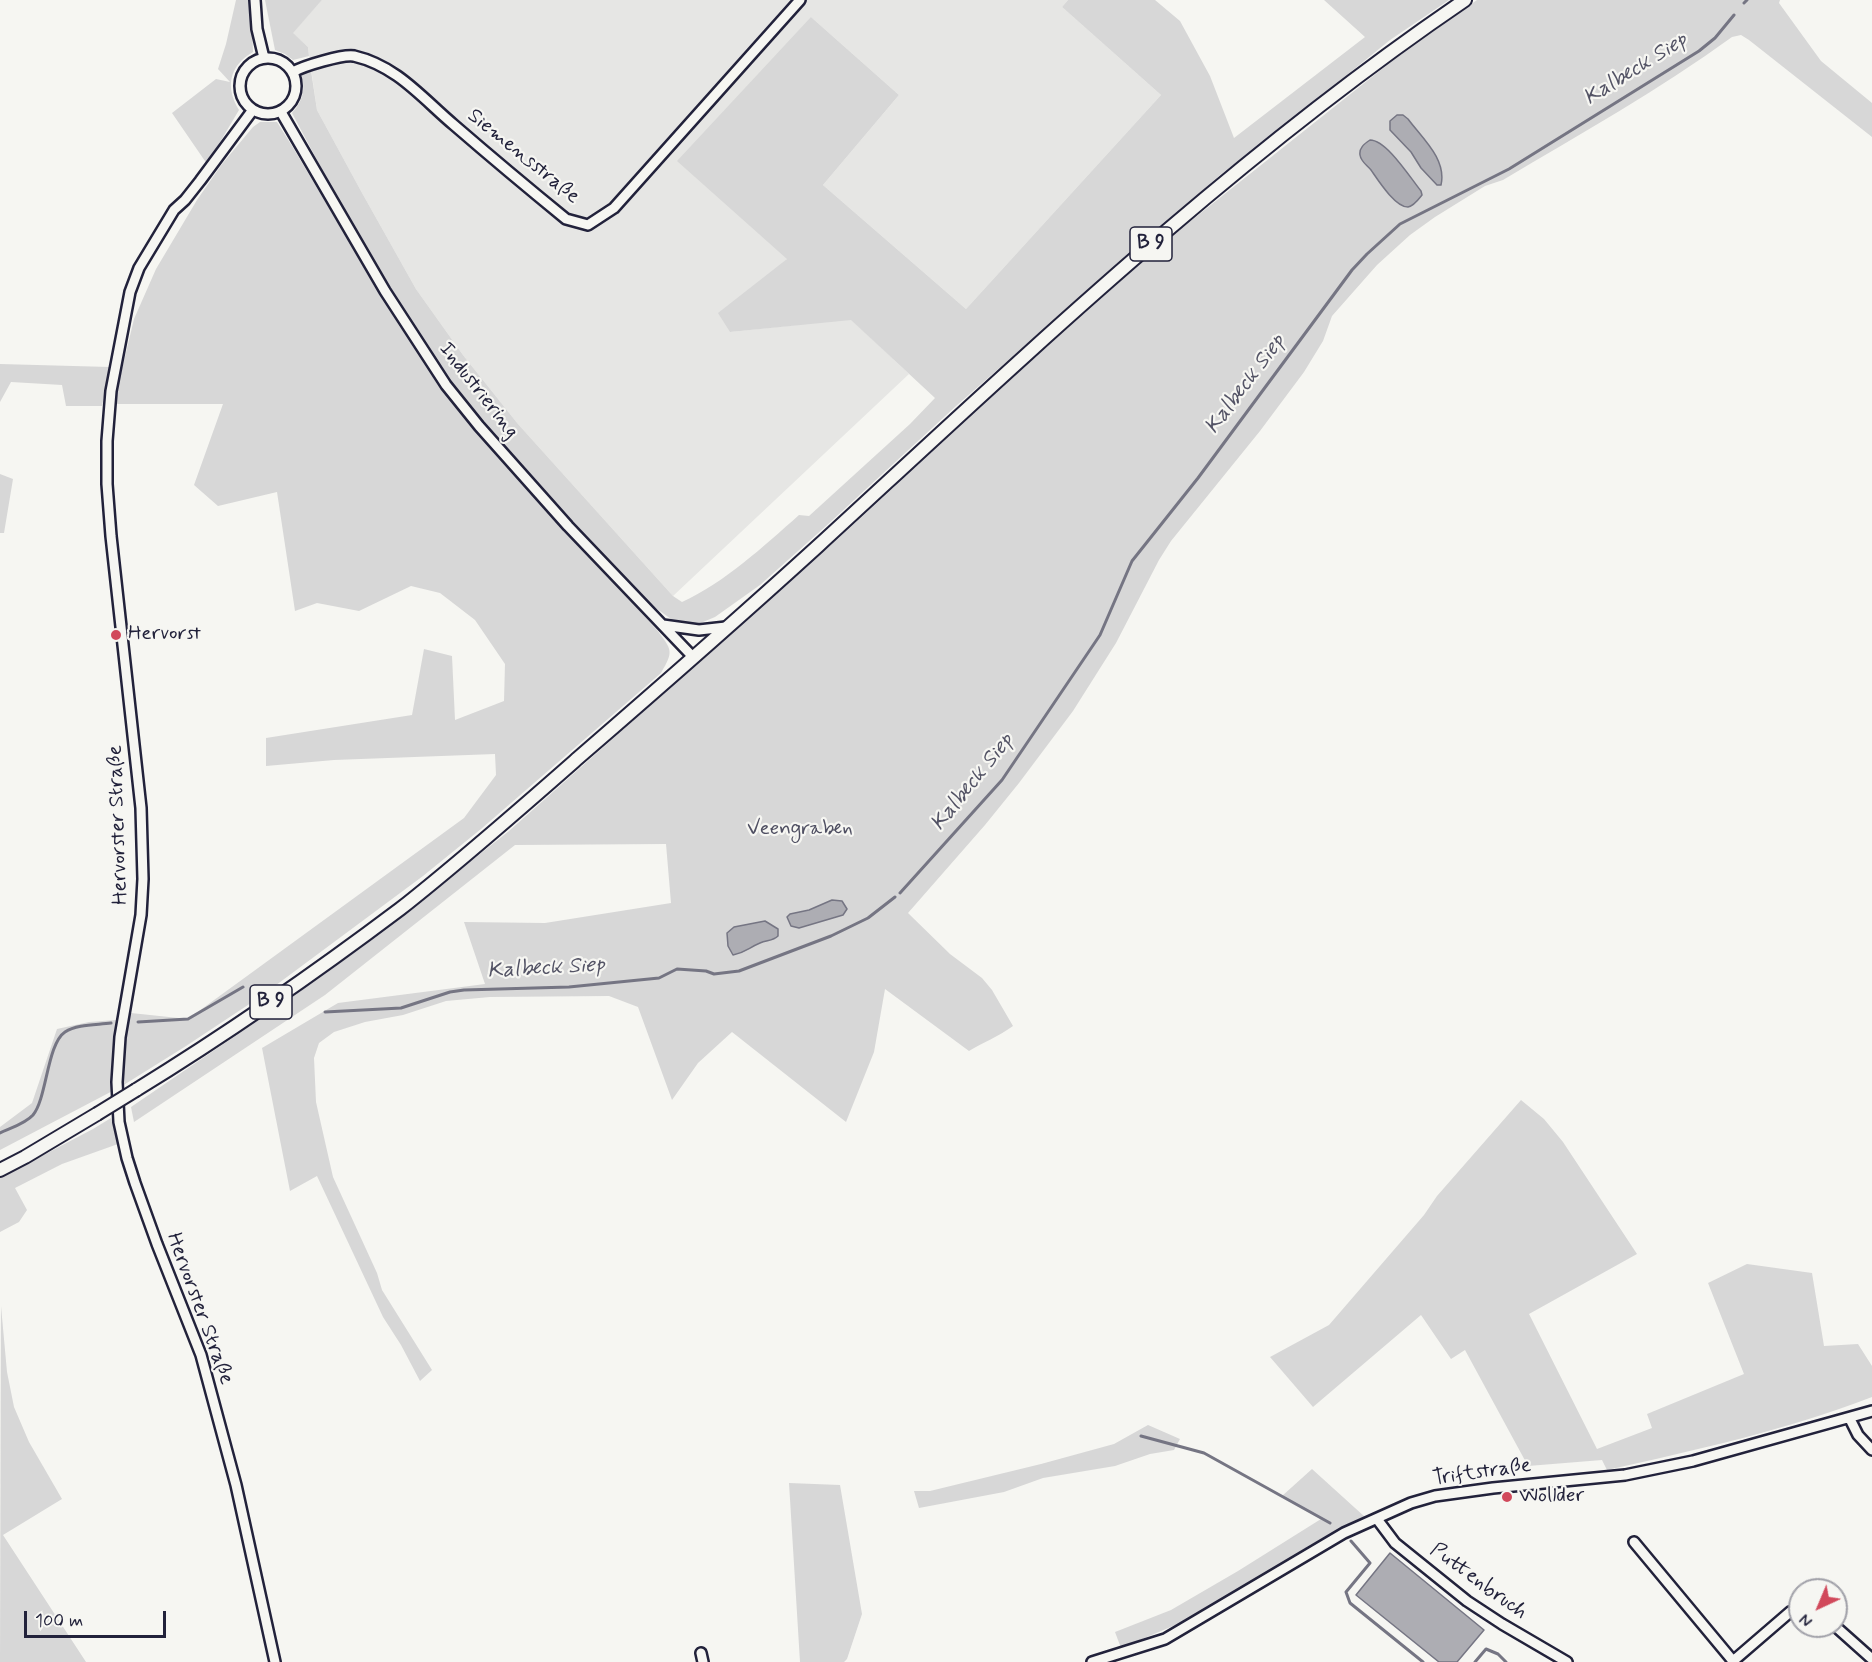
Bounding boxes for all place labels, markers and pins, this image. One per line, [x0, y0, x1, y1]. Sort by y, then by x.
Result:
place label: Hervorst [128, 622, 201, 648]
marker: Hervorst [109, 628, 123, 642]
place label: Wollder [1519, 1484, 1584, 1510]
marker: Wollder [1500, 1490, 1514, 1504]

